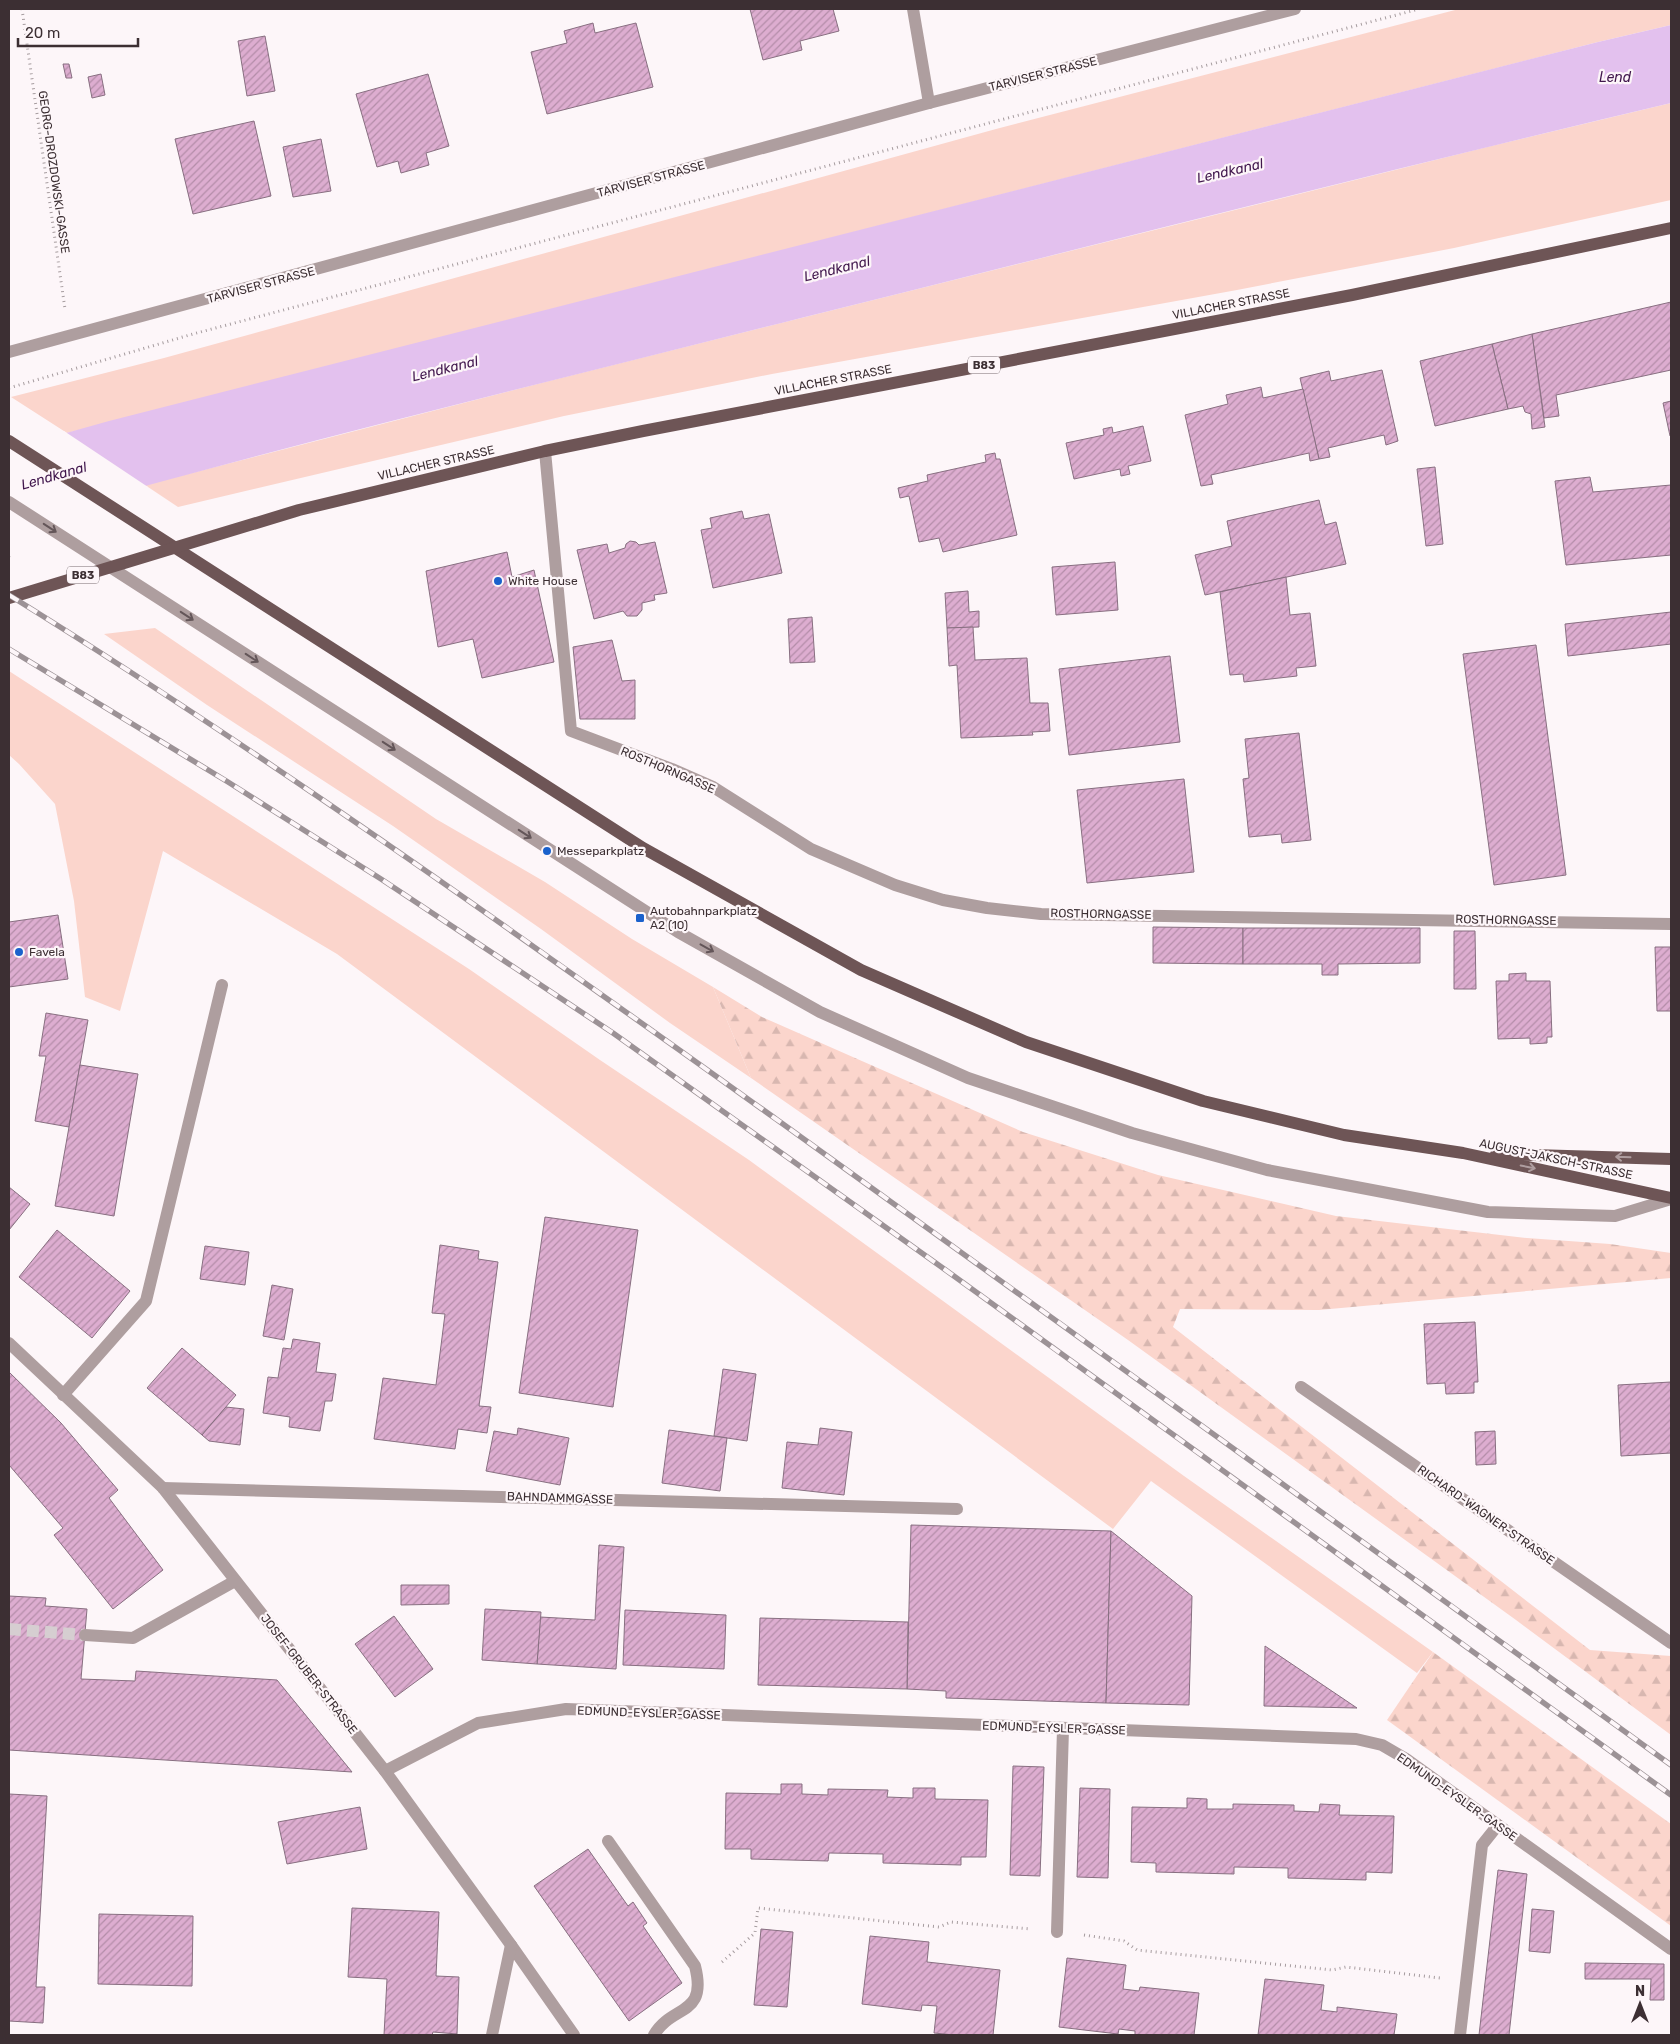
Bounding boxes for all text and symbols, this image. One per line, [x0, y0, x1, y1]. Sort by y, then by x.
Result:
scale bar [18, 15, 138, 47]
text: 20 m [25, 24, 60, 42]
street label: TARVISER STRASSE [988, 54, 1098, 94]
water label: Lend [1599, 69, 1632, 86]
street label: GEORG-DROZDOWSKI-GASSE [36, 90, 72, 254]
water label: Lendkanal [1195, 155, 1265, 187]
street label: TARVISER STRASSE [596, 158, 706, 200]
water label: Lendkanal [802, 252, 872, 285]
street label: TARVISER STRASSE [206, 264, 316, 306]
street label: VILLACHER STRASSE [1171, 286, 1291, 322]
water label: Lendkanal [410, 352, 480, 385]
road number: B83 [968, 356, 1000, 374]
street label: VILLACHER STRASSE [773, 362, 893, 398]
street label: VILLACHER STRASSE [376, 443, 496, 483]
water label: Lendkanal [19, 458, 89, 494]
one-way arrow [42, 524, 56, 534]
road number: B83 [67, 566, 99, 584]
place label: White House [508, 574, 578, 588]
marker: White House [492, 575, 504, 587]
one-way arrow [179, 611, 193, 621]
one-way arrow [245, 653, 259, 663]
one-way arrow [381, 741, 395, 751]
street label: ROSTHORNGASSE [619, 744, 717, 796]
one-way arrow [518, 829, 532, 839]
place label: Messeparkplatz [557, 844, 644, 858]
marker: Messeparkplatz [541, 845, 553, 857]
place label: Autobahnparkplatz A2 (10) [650, 904, 757, 932]
street label: ROSTHORNGASSE [1050, 906, 1152, 922]
marker: Autobahnparkplatz A2 (10) [634, 912, 646, 924]
street label: ROSTHORNGASSE [1455, 912, 1557, 928]
one-way arrow [700, 943, 715, 953]
place label: Favela [29, 945, 65, 959]
marker: Favela [13, 946, 25, 958]
street label: AUGUST-JAKSCH-STRASSE [1478, 1136, 1634, 1182]
one-way arrow [1615, 1153, 1631, 1162]
one-way arrow [1520, 1163, 1536, 1172]
street label: RICHARD-WAGNER-STRASSE [1415, 1462, 1557, 1568]
street label: BAHNDAMMGASSE [507, 1489, 613, 1507]
street label: JOSEF-GRUBER-STRASSE [258, 1611, 360, 1737]
street label: EDMUND-EYSLER-GASSE [577, 1703, 721, 1723]
street label: EDMUND-EYSLER-GASSE [982, 1718, 1126, 1738]
street label: EDMUND-EYSLER-GASSE [1394, 1750, 1520, 1844]
north arrow [1615, 1979, 1665, 2029]
text: N [1635, 1983, 1645, 2000]

